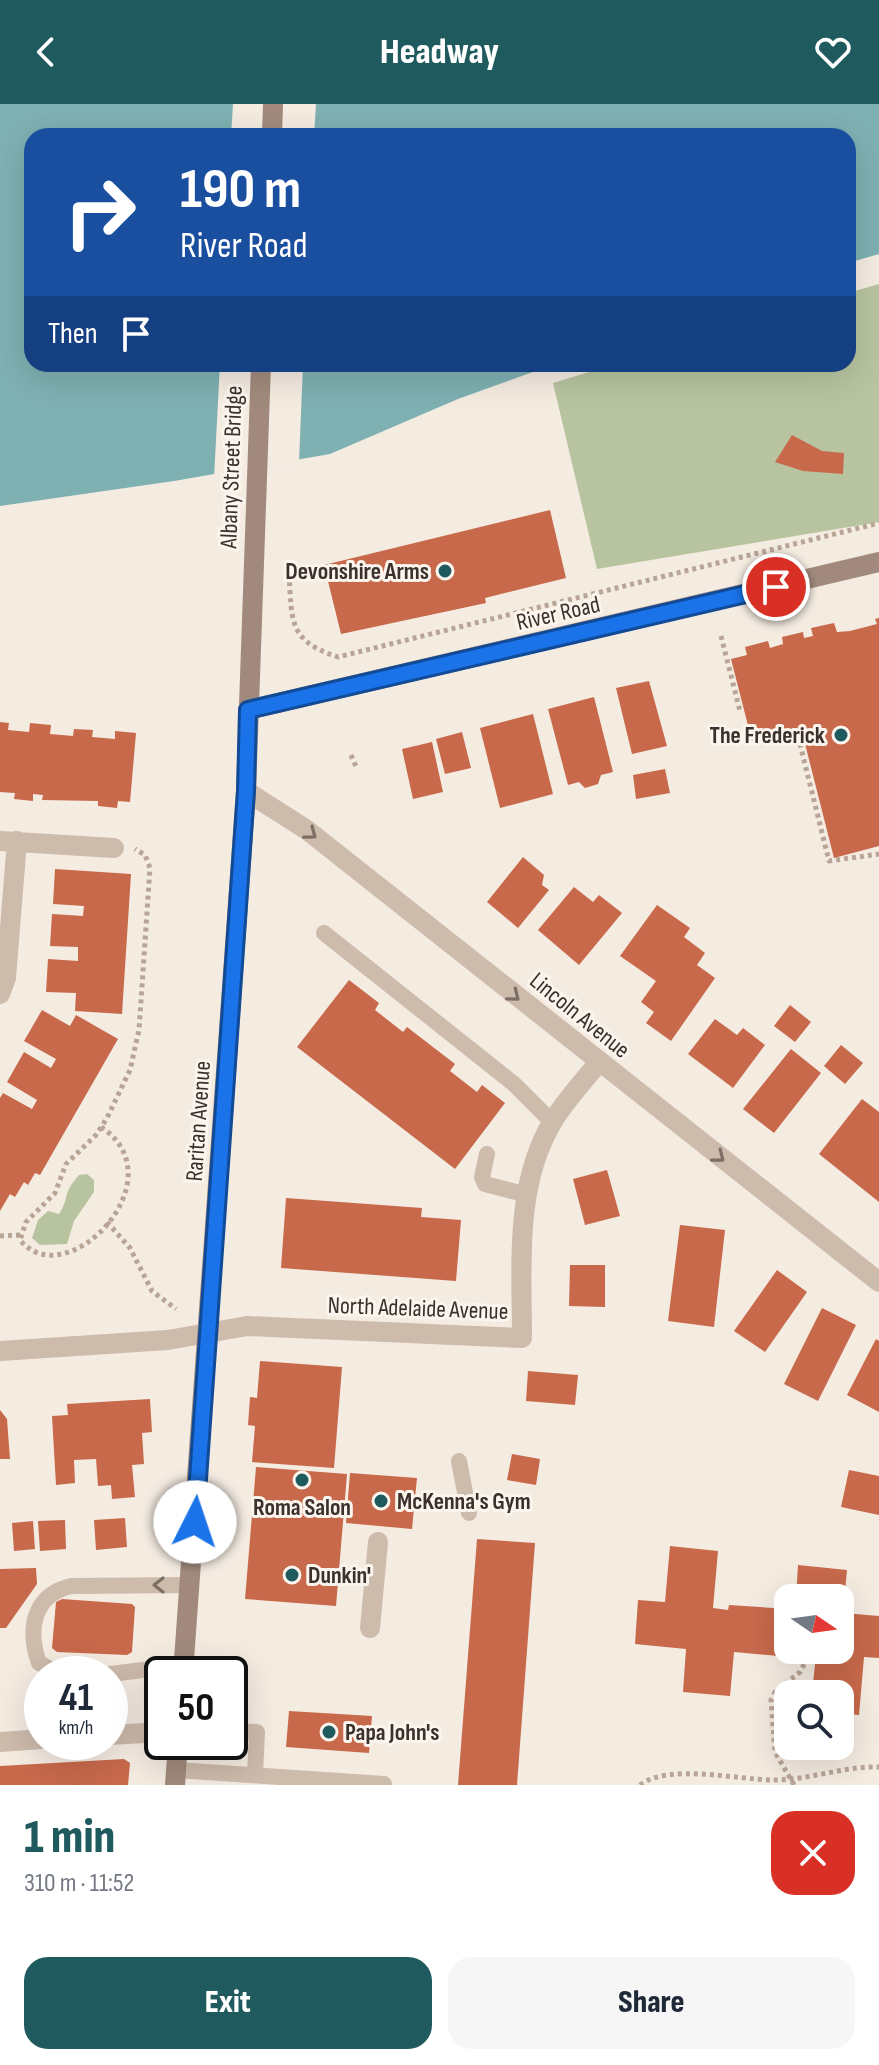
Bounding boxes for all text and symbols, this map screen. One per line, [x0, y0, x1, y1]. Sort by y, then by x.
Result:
icon: back [24, 30, 68, 74]
icon: heart [811, 30, 855, 74]
text: Headway [380, 31, 499, 74]
text: 190 m [180, 157, 301, 224]
icon: right [48, 160, 152, 264]
text: River Road [180, 225, 307, 268]
icon: arrive [114, 312, 158, 356]
text: Then [48, 316, 98, 352]
street label: Albany Street Bridge [214, 385, 249, 550]
pin [742, 553, 810, 621]
place label: Devonshire Arms [285, 557, 429, 586]
marker: Devonshire Arms [436, 562, 454, 580]
icon: arrive [754, 565, 798, 609]
street label: River Road [513, 590, 603, 637]
place label: The Frederick [710, 721, 825, 750]
marker: The Frederick [832, 726, 850, 744]
one-way arrow [302, 824, 317, 839]
street label: Lincoln Avenue [524, 966, 636, 1065]
one-way arrow [505, 987, 520, 1001]
street label: Raritan Avenue [180, 1060, 217, 1182]
one-way arrow [710, 1148, 725, 1162]
street label: North Adelaide Avenue [327, 1291, 509, 1326]
marker: Roma Salon [293, 1471, 311, 1489]
position arrow [153, 1480, 237, 1564]
place label: McKenna's Gym [397, 1487, 531, 1516]
marker: McKenna's Gym [372, 1492, 390, 1510]
place label: Roma Salon [253, 1493, 351, 1522]
place label: Dunkin' [308, 1561, 371, 1590]
marker: Dunkin' [283, 1566, 301, 1584]
one-way arrow [152, 1576, 165, 1594]
north arrow [774, 1584, 854, 1664]
map controls [774, 1584, 854, 1760]
speed limit sign: 50 [144, 1656, 248, 1760]
text: 41 [59, 1674, 93, 1722]
button: search [774, 1680, 854, 1760]
text: km/h [59, 1716, 93, 1740]
place label: Papa John's [345, 1718, 439, 1747]
marker: Papa John's [320, 1723, 338, 1741]
text: 1 min [24, 1809, 115, 1866]
button: close [771, 1811, 855, 1895]
text: 310 m · 11:52 [24, 1868, 134, 1899]
button: Exit [24, 1957, 432, 2049]
button: Share [448, 1957, 855, 2049]

